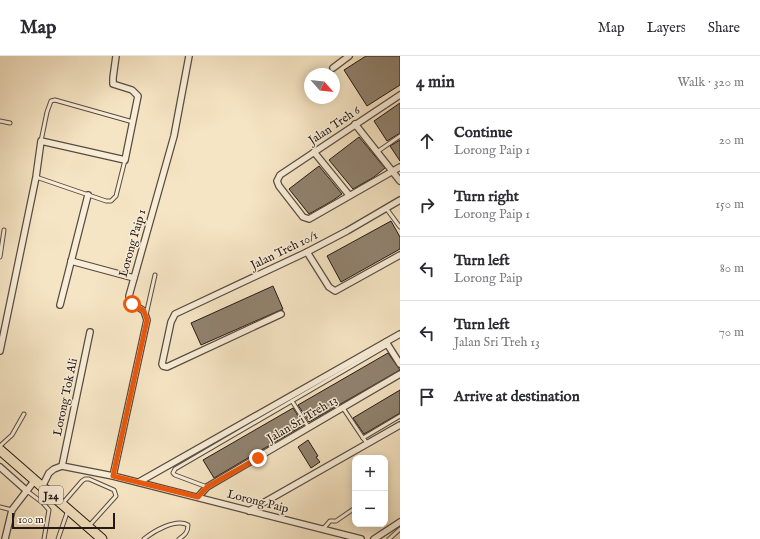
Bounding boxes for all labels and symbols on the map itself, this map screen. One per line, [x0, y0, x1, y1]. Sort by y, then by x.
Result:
north arrow [304, 68, 340, 104]
street label: Jalan Treh 6 [304, 102, 364, 150]
street label: Lorong Paip 1 [116, 207, 150, 279]
street label: Jalan Treh 10/1 [246, 228, 321, 275]
route start [123, 295, 141, 313]
street label: Lorong Tok Ali [50, 357, 81, 437]
street label: Jalan Sri Treh 13 [263, 393, 341, 448]
route end [249, 449, 267, 467]
road number: J24 [39, 486, 63, 504]
street label: Lorong Paip [225, 487, 291, 517]
scale bar [12, 511, 115, 530]

